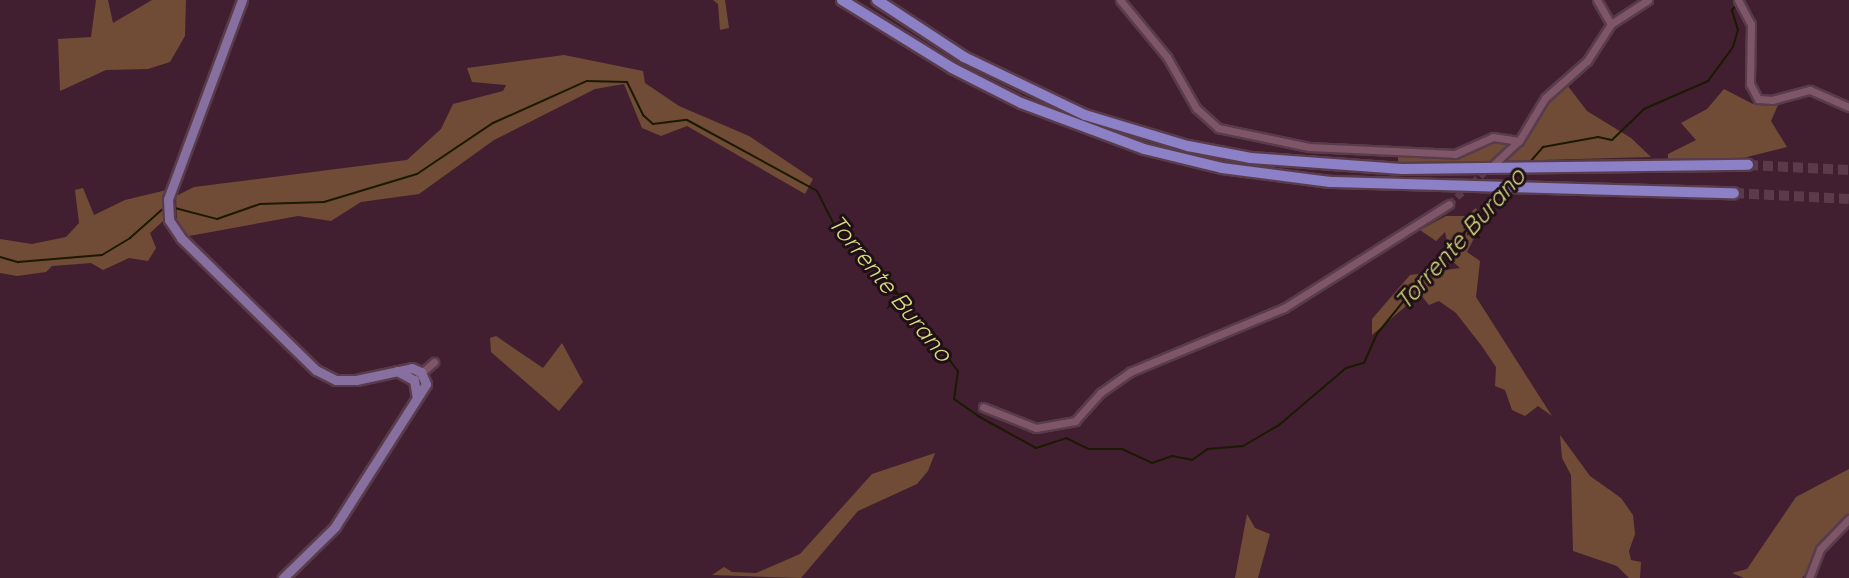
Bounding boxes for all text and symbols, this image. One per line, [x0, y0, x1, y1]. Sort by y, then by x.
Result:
water label: Torrente Burano [1389, 162, 1531, 316]
water label: Torrente Burano [822, 209, 958, 367]

